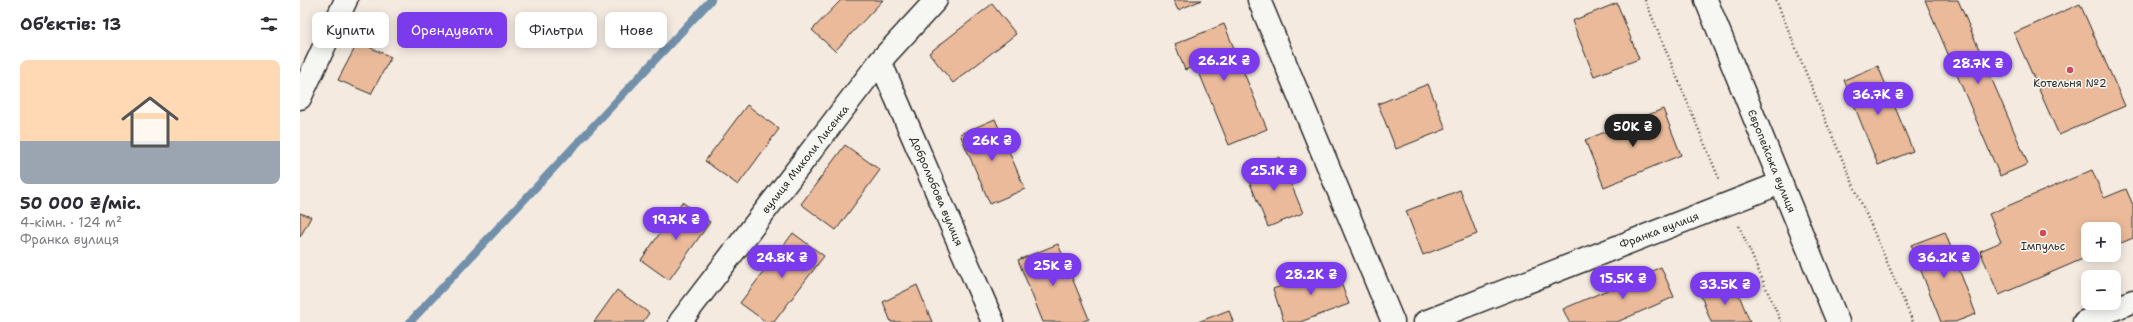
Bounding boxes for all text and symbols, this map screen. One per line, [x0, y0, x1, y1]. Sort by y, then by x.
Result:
chip: Купити [312, 12, 389, 48]
chip: Орендувати [397, 12, 507, 48]
chip: Фільтри [515, 12, 597, 48]
chip: Нове [605, 12, 667, 48]
text: Об’єктів: 13 [20, 13, 121, 35]
icon: filters [258, 13, 280, 35]
pin: 26.2K ₴ [1187, 48, 1261, 82]
pin: 28.7K ₴ [1941, 51, 2015, 85]
text: 26.2K ₴ [1198, 52, 1250, 69]
text: 28.7K ₴ [1952, 55, 2004, 72]
marker: Котельня №2 [2065, 65, 2075, 75]
place label: Котельня №2 [2033, 76, 2107, 91]
pin: 36.7K ₴ [1841, 82, 1915, 116]
icon: home [114, 86, 186, 158]
text: 36.7K ₴ [1852, 86, 1904, 103]
street label: вулиця Миколи Лисенка [758, 102, 853, 217]
street label: Європейська вулиця [1744, 107, 1799, 215]
pin: 50K ₴ [1605, 114, 1661, 148]
text: 50K ₴ [1613, 118, 1653, 135]
pin: 26K ₴ [964, 128, 1020, 162]
text: 26K ₴ [972, 132, 1012, 149]
street label: Добролюбова вулиця [907, 134, 966, 248]
pin: 25.1K ₴ [1237, 158, 1311, 192]
text: 25.1K ₴ [1250, 162, 1298, 179]
text: 50 000 ₴/міс. [20, 192, 141, 214]
pin: 19.7K ₴ [639, 207, 713, 241]
street label: Франка вулиця [1617, 208, 1701, 252]
text: 19.7K ₴ [652, 211, 700, 228]
text: 4-кімн. · 124 m² [20, 214, 122, 231]
map controls [2081, 222, 2121, 310]
button: + [2081, 222, 2121, 262]
marker: Імпульс [2038, 228, 2048, 238]
text: Франка вулиця [20, 231, 119, 248]
place label: Імпульс [2021, 239, 2066, 254]
pin: 24.8K ₴ [745, 245, 819, 279]
pin: 36.2K ₴ [1907, 245, 1981, 279]
text: 24.8K ₴ [756, 249, 808, 266]
text: 36.2K ₴ [1918, 249, 1970, 266]
pin: 25K ₴ [1025, 253, 1081, 287]
text: 25K ₴ [1033, 257, 1073, 274]
pin: 28.2K ₴ [1274, 262, 1348, 296]
text: 28.2K ₴ [1285, 266, 1337, 283]
pin: 15.5K ₴ [1586, 266, 1660, 300]
text: 15.5K ₴ [1599, 270, 1647, 287]
button: − [2081, 270, 2121, 310]
pin: 33.5K ₴ [1688, 272, 1762, 306]
text: 33.5K ₴ [1699, 276, 1751, 293]

